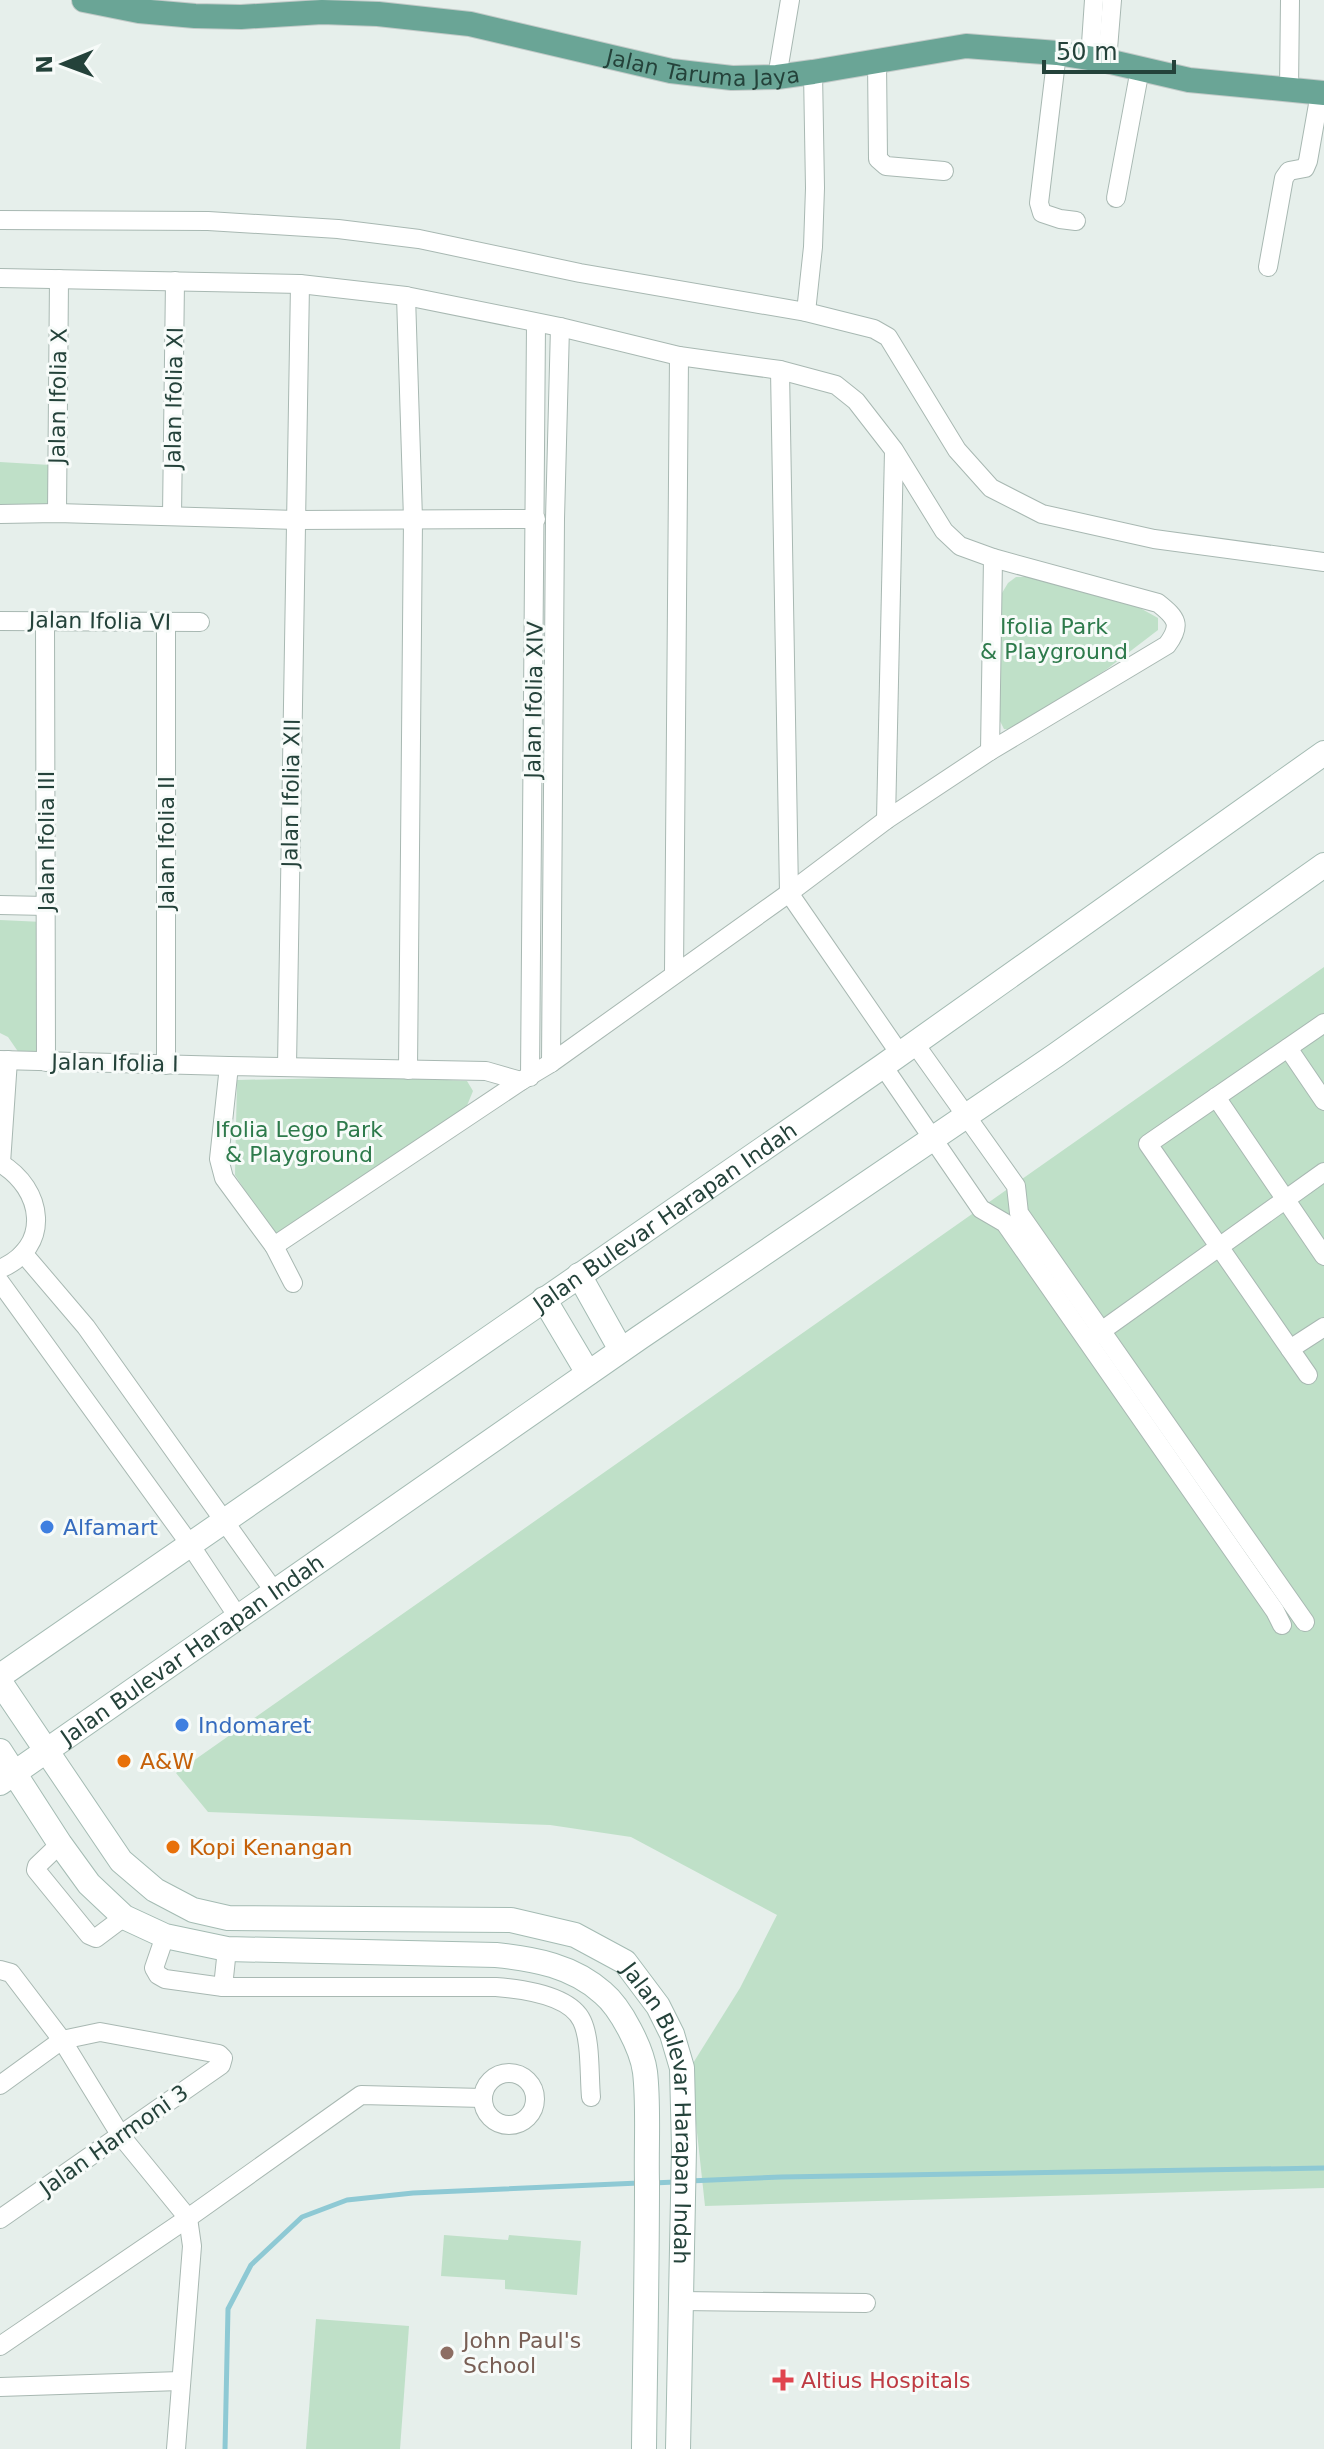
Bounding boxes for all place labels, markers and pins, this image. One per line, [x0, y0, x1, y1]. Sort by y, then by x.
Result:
place label: Alfamart [63, 1515, 158, 1540]
marker: Alfamart [38, 1518, 56, 1536]
place label: Indomaret [198, 1713, 312, 1738]
marker: Indomaret [173, 1716, 191, 1734]
place label: A&W [140, 1749, 194, 1774]
marker: A&W [115, 1752, 133, 1770]
place label: Kopi Kenangan [189, 1835, 353, 1860]
marker: Kopi Kenangan [164, 1838, 182, 1856]
place label: John Paul's School [461, 2328, 581, 2378]
marker: John Paul's School [438, 2344, 456, 2362]
place label: Altius Hospitals [801, 2368, 971, 2393]
marker: Altius Hospitals [772, 2369, 794, 2391]

